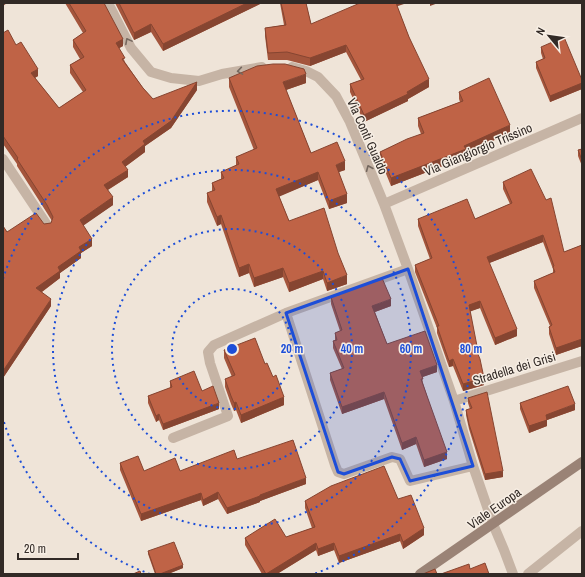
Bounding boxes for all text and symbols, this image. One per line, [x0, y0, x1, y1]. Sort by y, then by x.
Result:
north arrow [529, 16, 569, 56]
text: N [533, 25, 548, 37]
one-way arrow [125, 38, 133, 45]
one-way arrow [237, 66, 243, 75]
street label: Via Conti Gualdo [343, 95, 392, 177]
street label: Via Giangiorgio Trissino [421, 119, 535, 180]
one-way arrow [366, 164, 374, 172]
text: 20 m [281, 341, 303, 357]
text: 40 m [341, 341, 363, 357]
text: 60 m [400, 341, 422, 357]
text: 80 m [460, 341, 482, 357]
centre of rings [225, 342, 239, 356]
street label: Stradella dei Grisi [471, 348, 558, 389]
street label: Viale Europa [464, 484, 524, 533]
scale bar [18, 535, 78, 561]
text: 20 m [24, 541, 46, 557]

